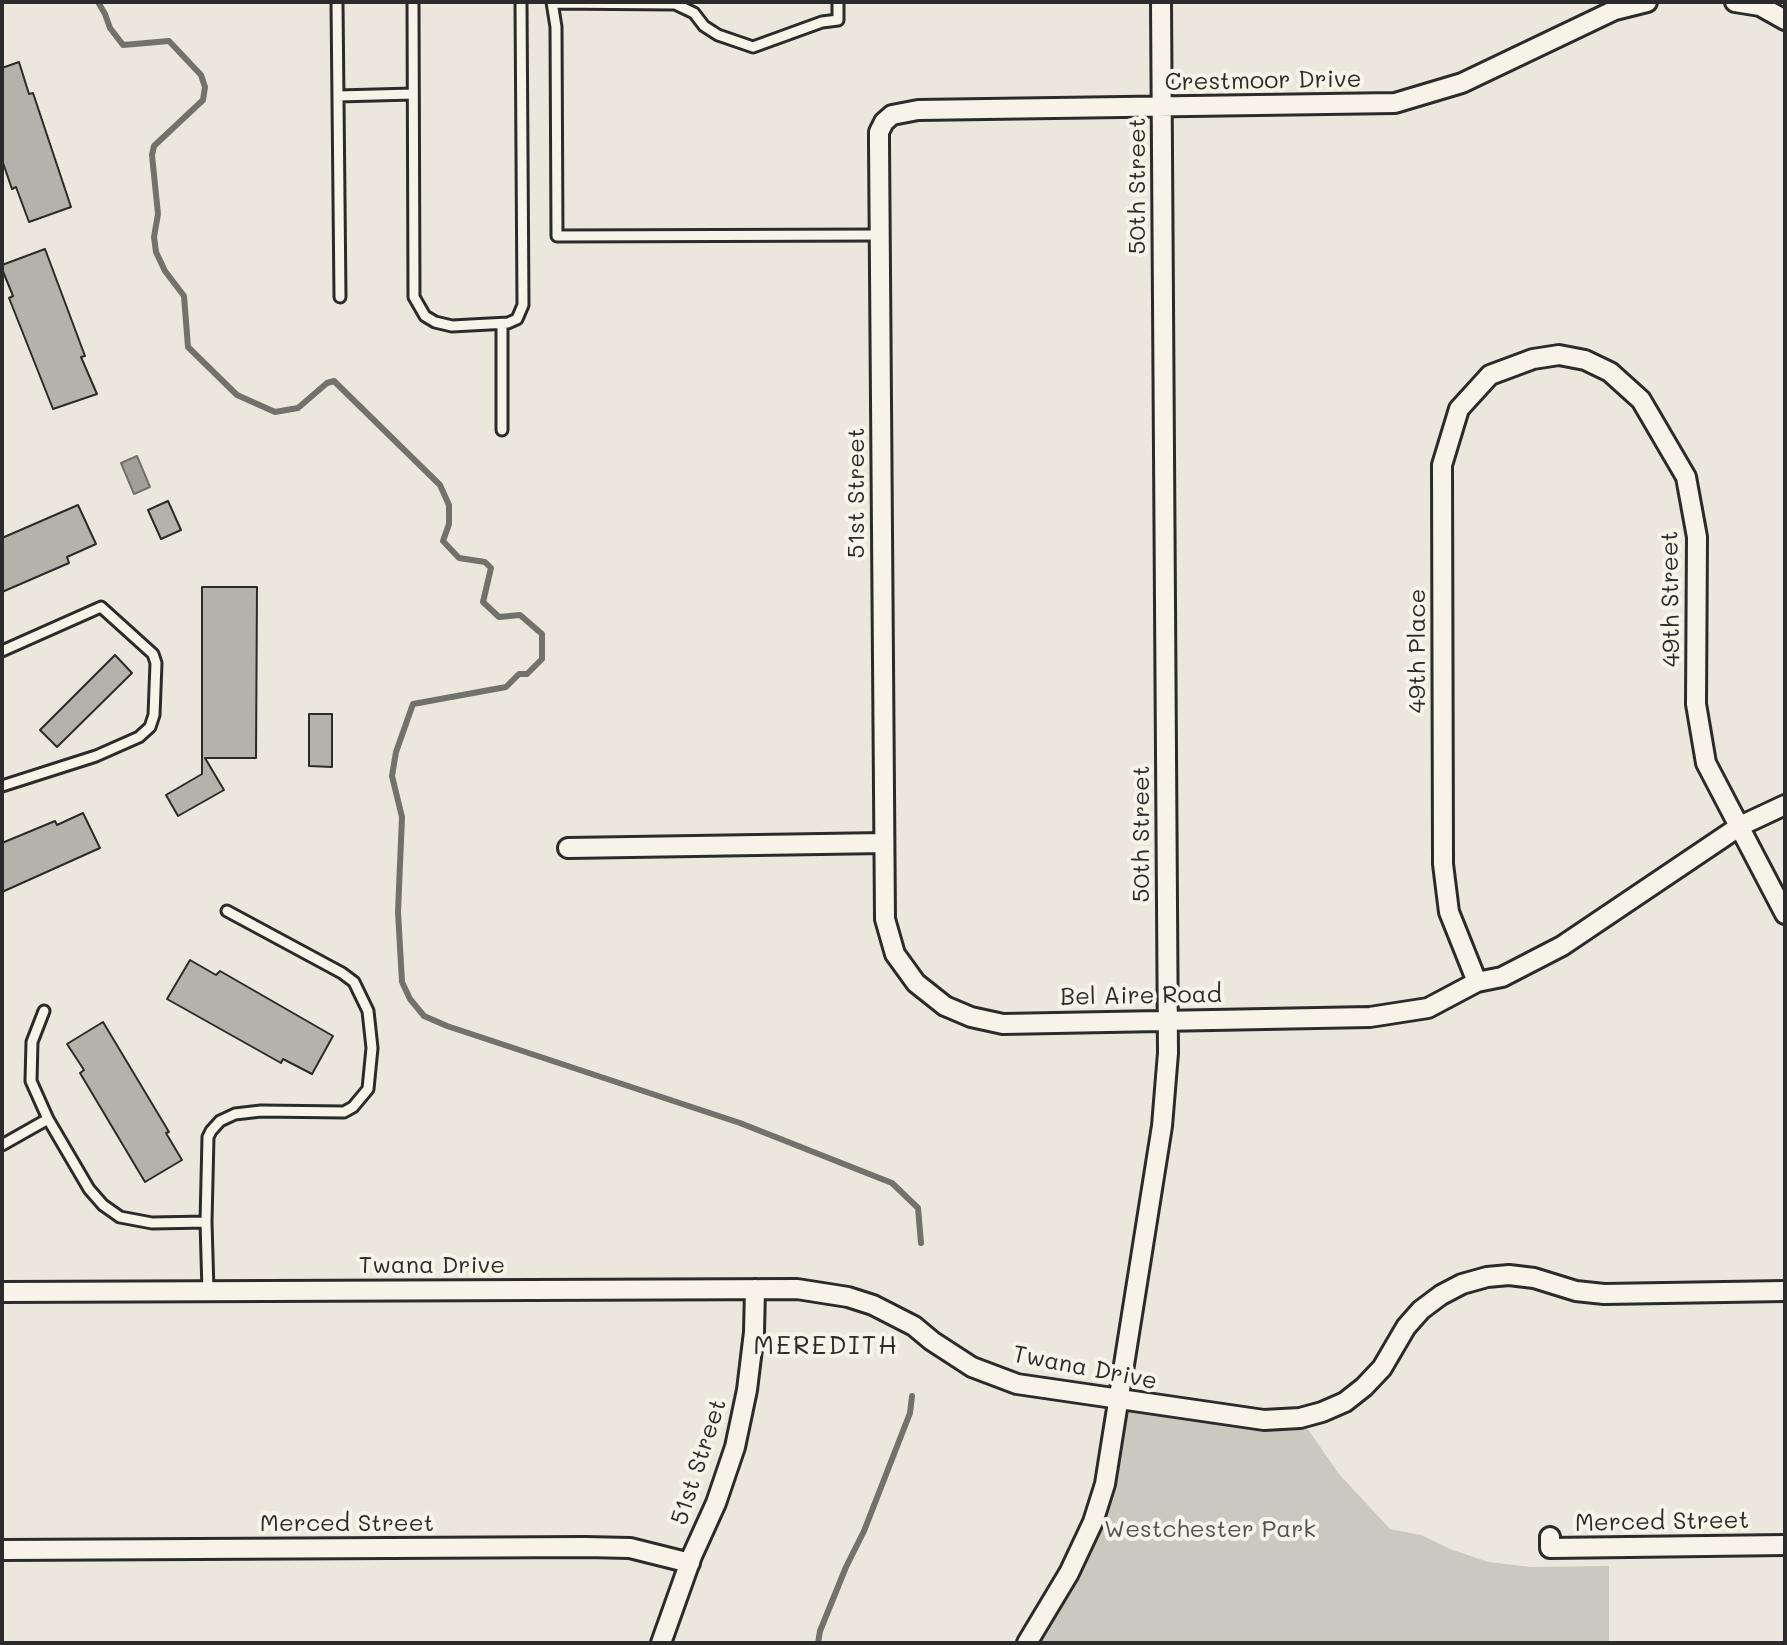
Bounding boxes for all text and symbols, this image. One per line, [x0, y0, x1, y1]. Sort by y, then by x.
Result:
street label: Crestmoor Drive [1164, 65, 1362, 97]
street label: 50th Street [1124, 118, 1152, 254]
street label: 51st Street [843, 427, 871, 559]
street label: 49th Street [1655, 531, 1687, 667]
street label: 49th Place [1404, 589, 1432, 713]
street label: 50th Street [1128, 766, 1156, 902]
street label: Bel Aire Road [1060, 980, 1222, 1012]
street label: Twana Drive [359, 1252, 505, 1280]
district label: MEREDITH [753, 1330, 899, 1362]
street label: Twana Drive [1010, 1340, 1160, 1396]
street label: 51st Street [665, 1395, 733, 1529]
street label: Merced Street [1575, 1506, 1749, 1538]
street label: Merced Street [260, 1510, 434, 1538]
park label: Westchester Park [1104, 1516, 1316, 1544]

